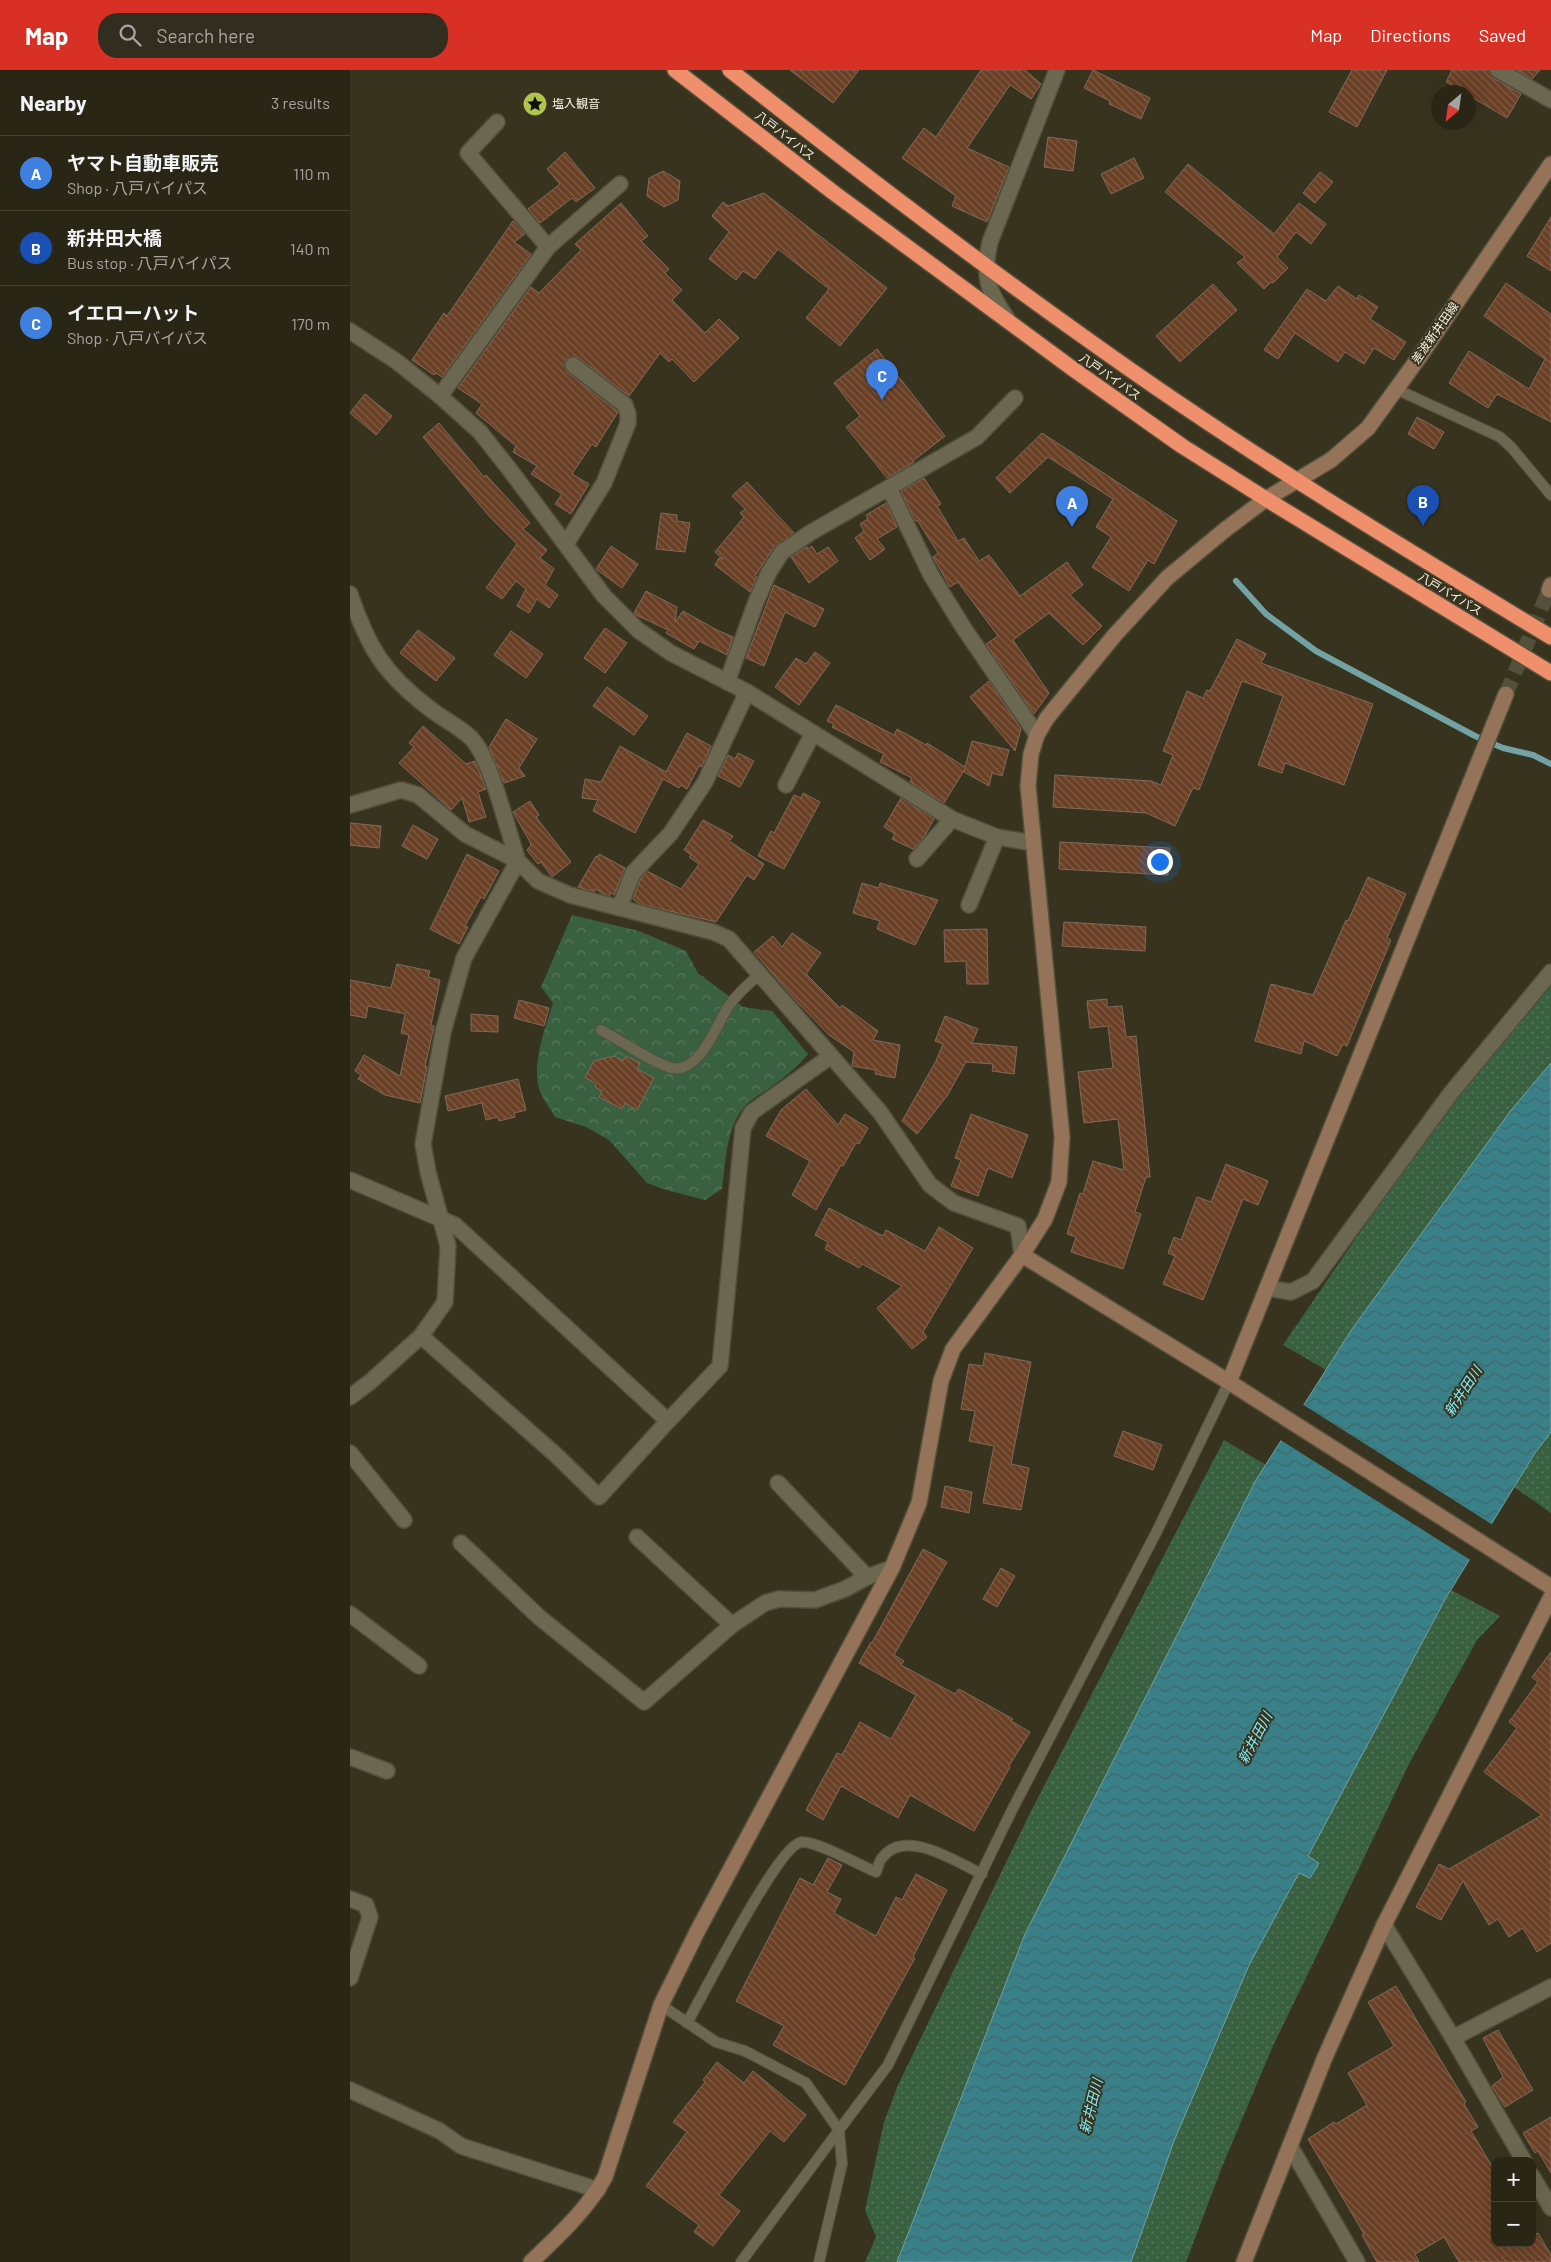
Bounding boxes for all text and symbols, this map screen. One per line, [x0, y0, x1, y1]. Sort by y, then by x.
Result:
search box [98, 13, 448, 58]
text: Map [25, 21, 68, 50]
icon: search [116, 21, 144, 49]
text: Search here [156, 24, 255, 47]
text: Map [1310, 24, 1342, 46]
text: Directions [1370, 24, 1451, 46]
text: Saved [1479, 24, 1526, 46]
north arrow [1431, 85, 1476, 130]
text: Nearby [20, 90, 86, 115]
place icon: 塩入観音 [522, 91, 548, 117]
text: 3 results [271, 93, 330, 112]
place label: 塩入観音 [552, 96, 600, 110]
street label: 八戸バイパス [753, 108, 818, 163]
text: ヤマト自動車販売 [67, 151, 219, 174]
text: A [31, 164, 41, 183]
text: 110 m [293, 164, 330, 183]
text: Shop · 八戸バイパス [67, 178, 208, 197]
text: 新井田大橋 [67, 226, 162, 249]
text: B [31, 239, 41, 258]
text: 140 m [290, 239, 330, 258]
text: Bus stop · 八戸バイパス [67, 253, 233, 272]
street label: 差波新井田線 [1408, 299, 1461, 366]
text: イエローハット [67, 301, 199, 324]
text: C [31, 314, 41, 333]
text: 170 m [291, 314, 330, 333]
text: Shop · 八戸バイパス [67, 328, 208, 347]
street label: 八戸バイパス [1077, 350, 1144, 402]
pin: C [866, 359, 898, 400]
pin: B [1407, 485, 1439, 526]
pin: A [1056, 486, 1088, 527]
street label: 八戸バイパス [1416, 569, 1485, 618]
your location [1147, 849, 1173, 875]
water label: 新井田川 [1440, 1361, 1486, 1419]
water label: 新井田川 [1234, 1707, 1276, 1766]
water label: 新井田川 [1075, 2075, 1106, 2135]
map controls [1491, 2157, 1536, 2247]
button: + [1491, 2157, 1536, 2202]
button: − [1491, 2202, 1536, 2247]

